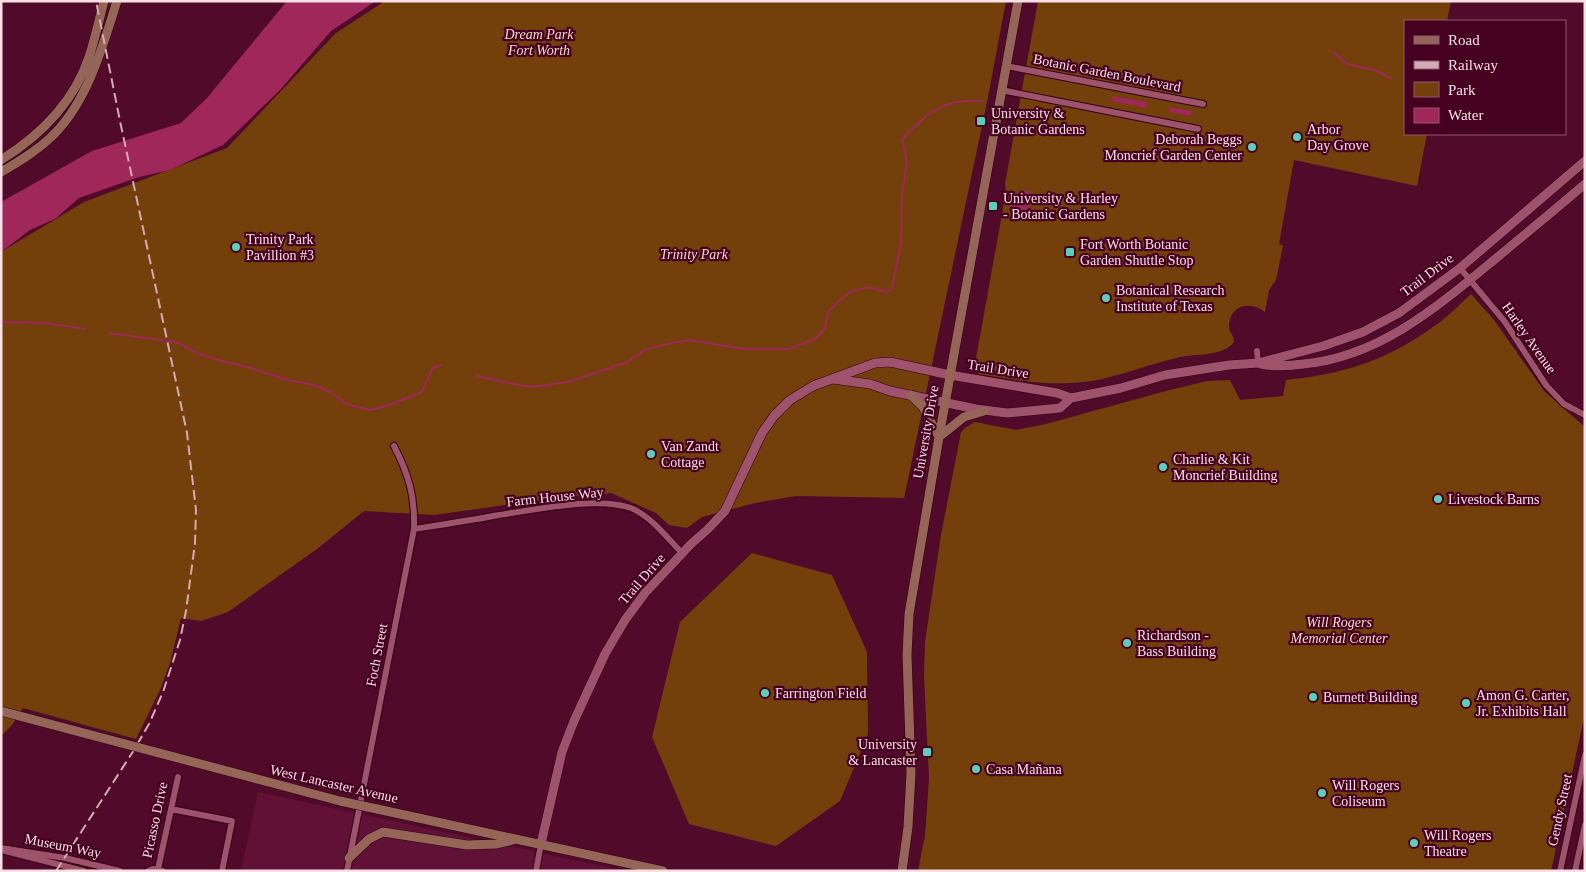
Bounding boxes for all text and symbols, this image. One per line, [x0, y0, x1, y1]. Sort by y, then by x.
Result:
legend [1404, 20, 1566, 135]
park label: Dream Park Fort Worth [503, 27, 574, 58]
text: Road [1448, 32, 1480, 48]
street label: Botanic Garden Boulevard [1032, 51, 1182, 95]
text: Railway [1448, 57, 1498, 73]
text: Park [1448, 82, 1476, 98]
place label: University & Botanic Gardens [991, 106, 1085, 137]
text: Water [1448, 107, 1483, 123]
marker: University & Botanic Gardens [975, 115, 987, 127]
place label: Arbor Day Grove [1307, 122, 1369, 153]
marker: Arbor Day Grove [1291, 131, 1303, 143]
place label: Deborah Beggs Moncrief Garden Center [1104, 132, 1242, 163]
marker: Deborah Beggs Moncrief Garden Center [1246, 141, 1258, 153]
place label: University & Harley - Botanic Gardens [1003, 191, 1118, 222]
marker: University & Harley - Botanic Gardens [987, 200, 999, 212]
place label: Trinity Park Pavillion #3 [246, 232, 314, 263]
place label: Fort Worth Botanic Garden Shuttle Stop [1080, 237, 1194, 268]
marker: Trinity Park Pavillion #3 [230, 241, 242, 253]
marker: Fort Worth Botanic Garden Shuttle Stop [1064, 246, 1076, 258]
park label: Trinity Park [660, 247, 729, 262]
street label: Trail Drive [1398, 250, 1456, 300]
place label: Botanical Research Institute of Texas [1116, 283, 1224, 314]
marker: Botanical Research Institute of Texas [1100, 292, 1112, 304]
street label: Harley Avenue [1499, 300, 1559, 376]
street label: Trail Drive [966, 357, 1030, 381]
street label: University Drive [910, 384, 942, 480]
place label: Van Zandt Cottage [661, 439, 719, 470]
marker: Van Zandt Cottage [645, 448, 657, 460]
place label: Charlie & Kit Moncrief Building [1173, 452, 1278, 483]
marker: Charlie & Kit Moncrief Building [1157, 461, 1169, 473]
street label: Farm House Way [506, 484, 604, 510]
place label: Livestock Barns [1448, 492, 1539, 507]
marker: Livestock Barns [1432, 493, 1444, 505]
street label: Trail Drive [616, 551, 668, 607]
park label: Will Rogers Memorial Center [1290, 615, 1388, 646]
street label: Foch Street [364, 622, 391, 688]
place label: Richardson - Bass Building [1137, 628, 1216, 659]
marker: Richardson - Bass Building [1121, 637, 1133, 649]
place label: Farrington Field [775, 686, 866, 701]
marker: Farrington Field [759, 687, 771, 699]
place label: Amon G. Carter, Jr. Exhibits Hall [1476, 688, 1570, 719]
place label: Burnett Building [1323, 690, 1418, 705]
marker: Burnett Building [1307, 691, 1319, 703]
marker: Amon G. Carter, Jr. Exhibits Hall [1460, 697, 1472, 709]
place label: University & Lancaster [848, 737, 917, 768]
marker: University & Lancaster [921, 746, 933, 758]
street label: West Lancaster Avenue [269, 762, 399, 806]
place label: Casa Mañana [986, 762, 1063, 777]
marker: Casa Mañana [970, 763, 982, 775]
street label: Gendy Street [1545, 772, 1575, 847]
place label: Will Rogers Coliseum [1332, 778, 1399, 809]
street label: Picasso Drive [140, 781, 170, 859]
marker: Will Rogers Coliseum [1316, 787, 1328, 799]
place label: Will Rogers Theatre [1424, 828, 1491, 859]
street label: Museum Way [24, 831, 102, 861]
marker: Will Rogers Theatre [1408, 837, 1420, 849]

